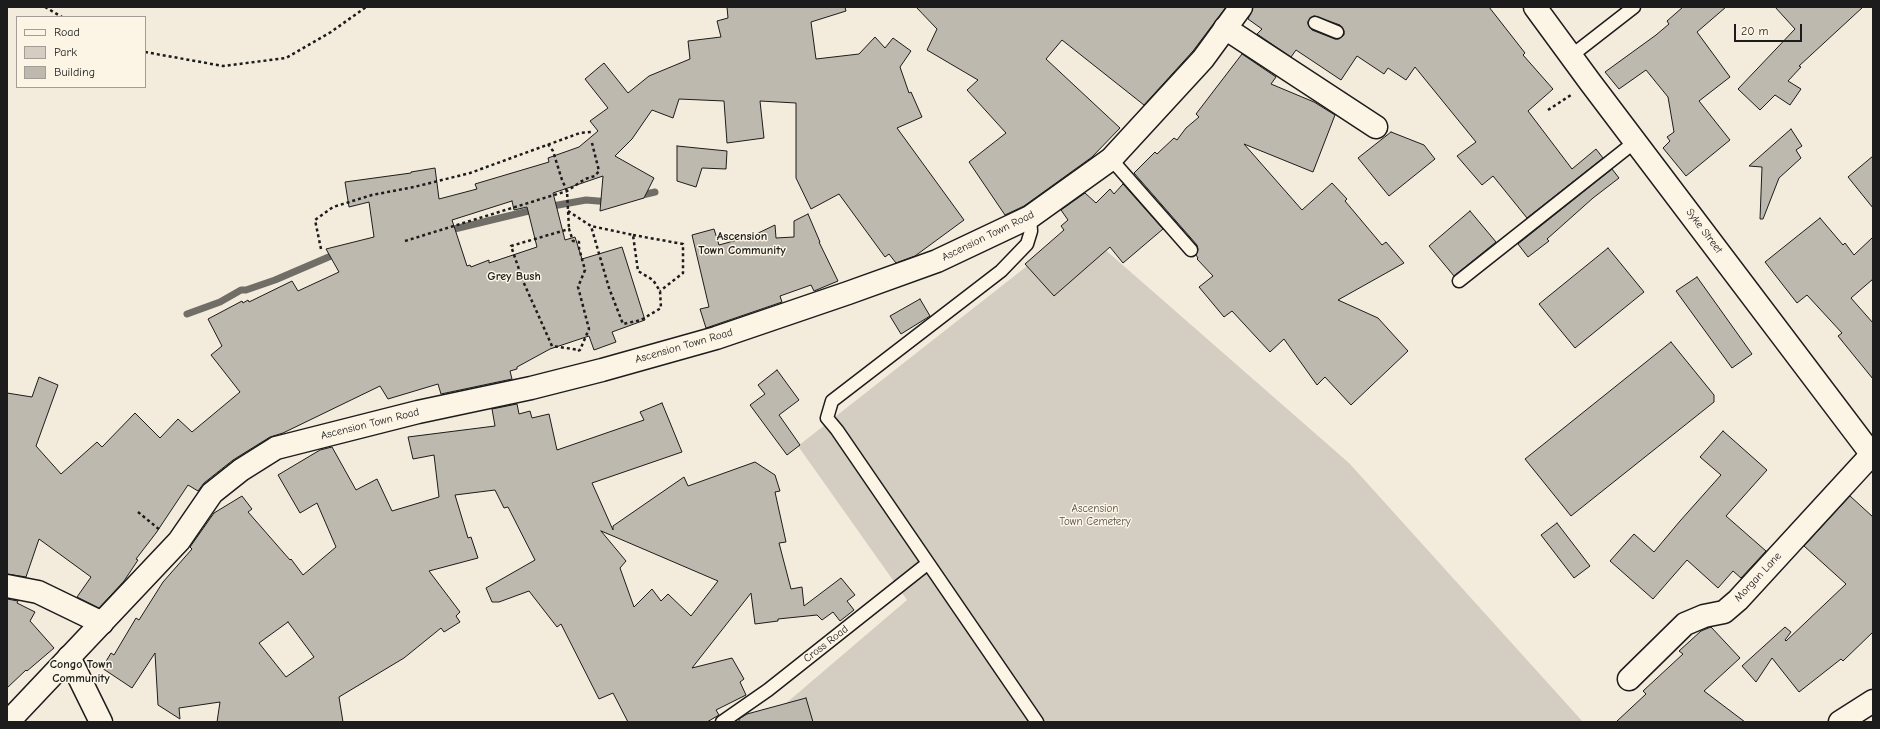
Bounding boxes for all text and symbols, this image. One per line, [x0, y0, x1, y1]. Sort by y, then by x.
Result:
legend [16, 16, 146, 88]
scale bar [1736, 16, 1804, 42]
text: 20 m [1741, 24, 1769, 38]
text: Road [54, 25, 80, 39]
text: Park [54, 45, 77, 59]
text: Building [54, 65, 95, 79]
street label: Syke Street [1683, 206, 1725, 256]
street label: Ascension Town Road [940, 208, 1036, 264]
district label: Ascension Town Community [698, 230, 786, 258]
district label: Grey Bush [487, 270, 541, 284]
street label: Ascension Town Road [634, 326, 734, 366]
street label: Ascension Town Road [319, 405, 421, 443]
park label: Ascension Town Cemetery [1059, 502, 1131, 528]
street label: Morgan Lane [1732, 549, 1784, 605]
street label: Cross Road [801, 622, 851, 666]
district label: Congo Town Community [50, 658, 112, 686]

